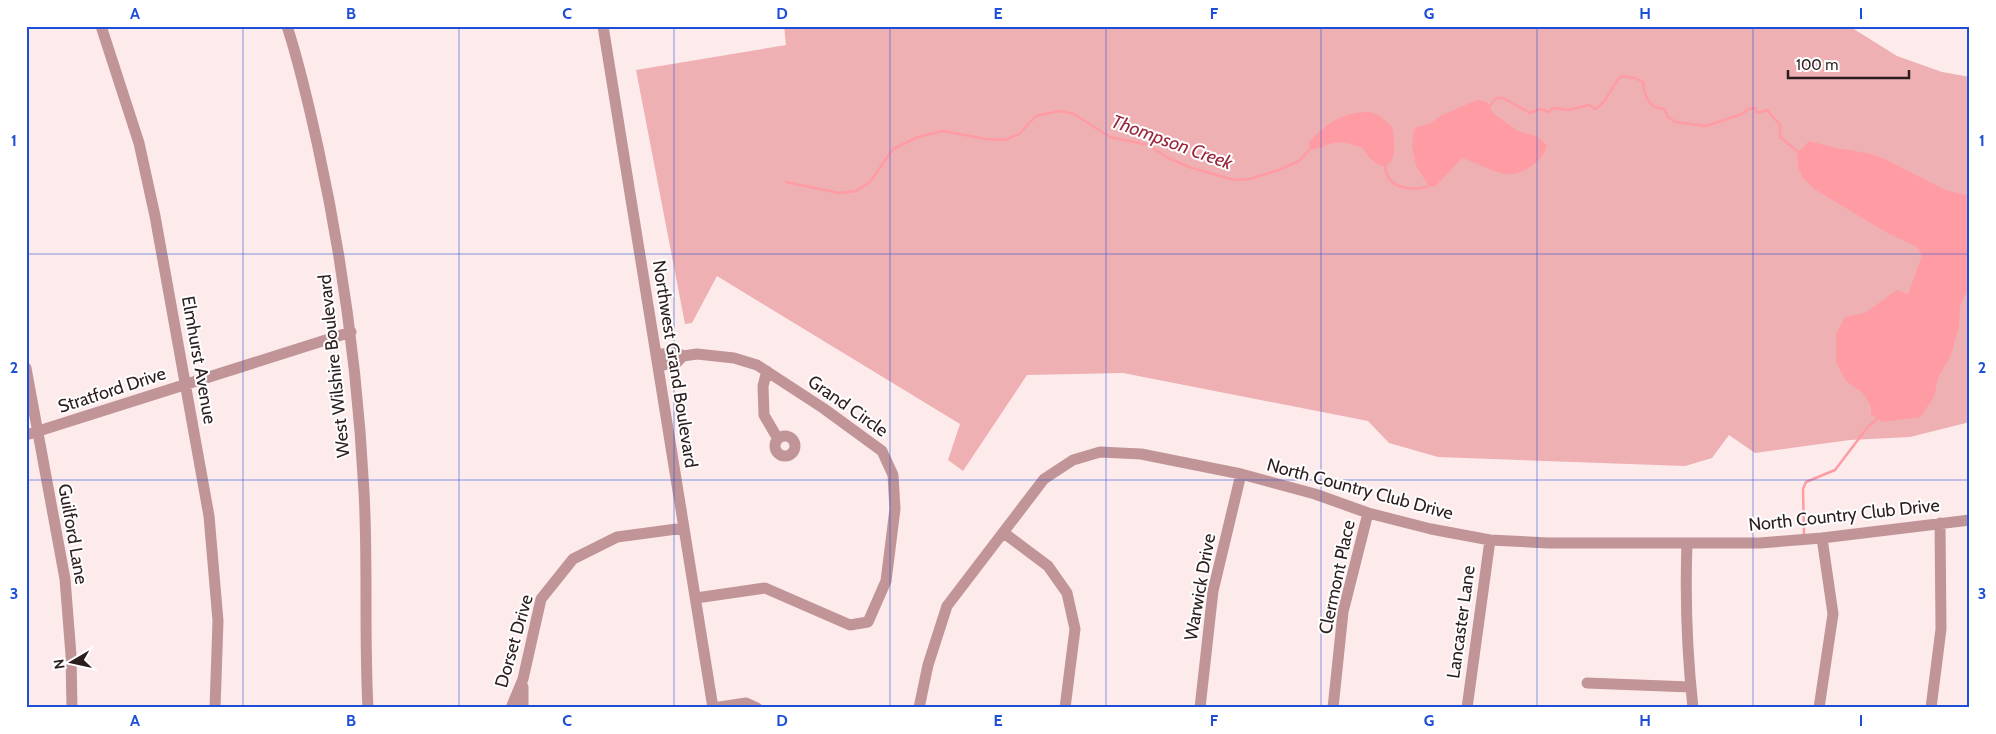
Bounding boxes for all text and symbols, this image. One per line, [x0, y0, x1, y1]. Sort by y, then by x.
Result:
text: A [130, 4, 140, 23]
text: B [346, 4, 356, 23]
text: C [562, 4, 572, 23]
text: D [776, 4, 788, 23]
text: E [993, 4, 1003, 23]
text: F [1210, 4, 1219, 23]
text: G [1424, 4, 1434, 23]
text: H [1639, 4, 1651, 23]
text: I [1859, 4, 1863, 23]
scale bar [1788, 48, 1910, 80]
text: 100 m [1796, 56, 1838, 74]
water label: Thompson Creek [1108, 109, 1236, 175]
text: 1 [11, 131, 17, 150]
text: 1 [1979, 131, 1985, 150]
street label: Northwest Grand Boulevard [648, 259, 702, 469]
street label: West Wilshire Boulevard [313, 273, 355, 459]
street label: Elmhurst Avenue [177, 294, 221, 426]
text: 2 [10, 358, 18, 377]
text: 2 [1978, 358, 1986, 377]
street label: Stratford Drive [55, 362, 169, 418]
street label: Grand Circle [804, 370, 892, 442]
street label: North Country Club Drive [1264, 454, 1456, 524]
street label: Guilford Lane [53, 482, 93, 586]
street label: North Country Club Drive [1747, 494, 1941, 536]
street label: Clermont Place [1314, 518, 1360, 636]
street label: Warwick Drive [1180, 532, 1220, 642]
street label: Lancaster Lane [1442, 564, 1480, 680]
text: 3 [10, 584, 18, 603]
text: 3 [1978, 584, 1986, 603]
street label: Dorset Drive [490, 592, 538, 690]
north arrow [48, 636, 98, 686]
text: N [49, 658, 69, 670]
text: A [130, 711, 140, 730]
text: B [346, 711, 356, 730]
text: C [562, 711, 572, 730]
text: D [776, 711, 788, 730]
text: E [993, 711, 1003, 730]
text: F [1210, 711, 1219, 730]
text: G [1424, 711, 1434, 730]
text: H [1639, 711, 1651, 730]
text: I [1859, 711, 1863, 730]

